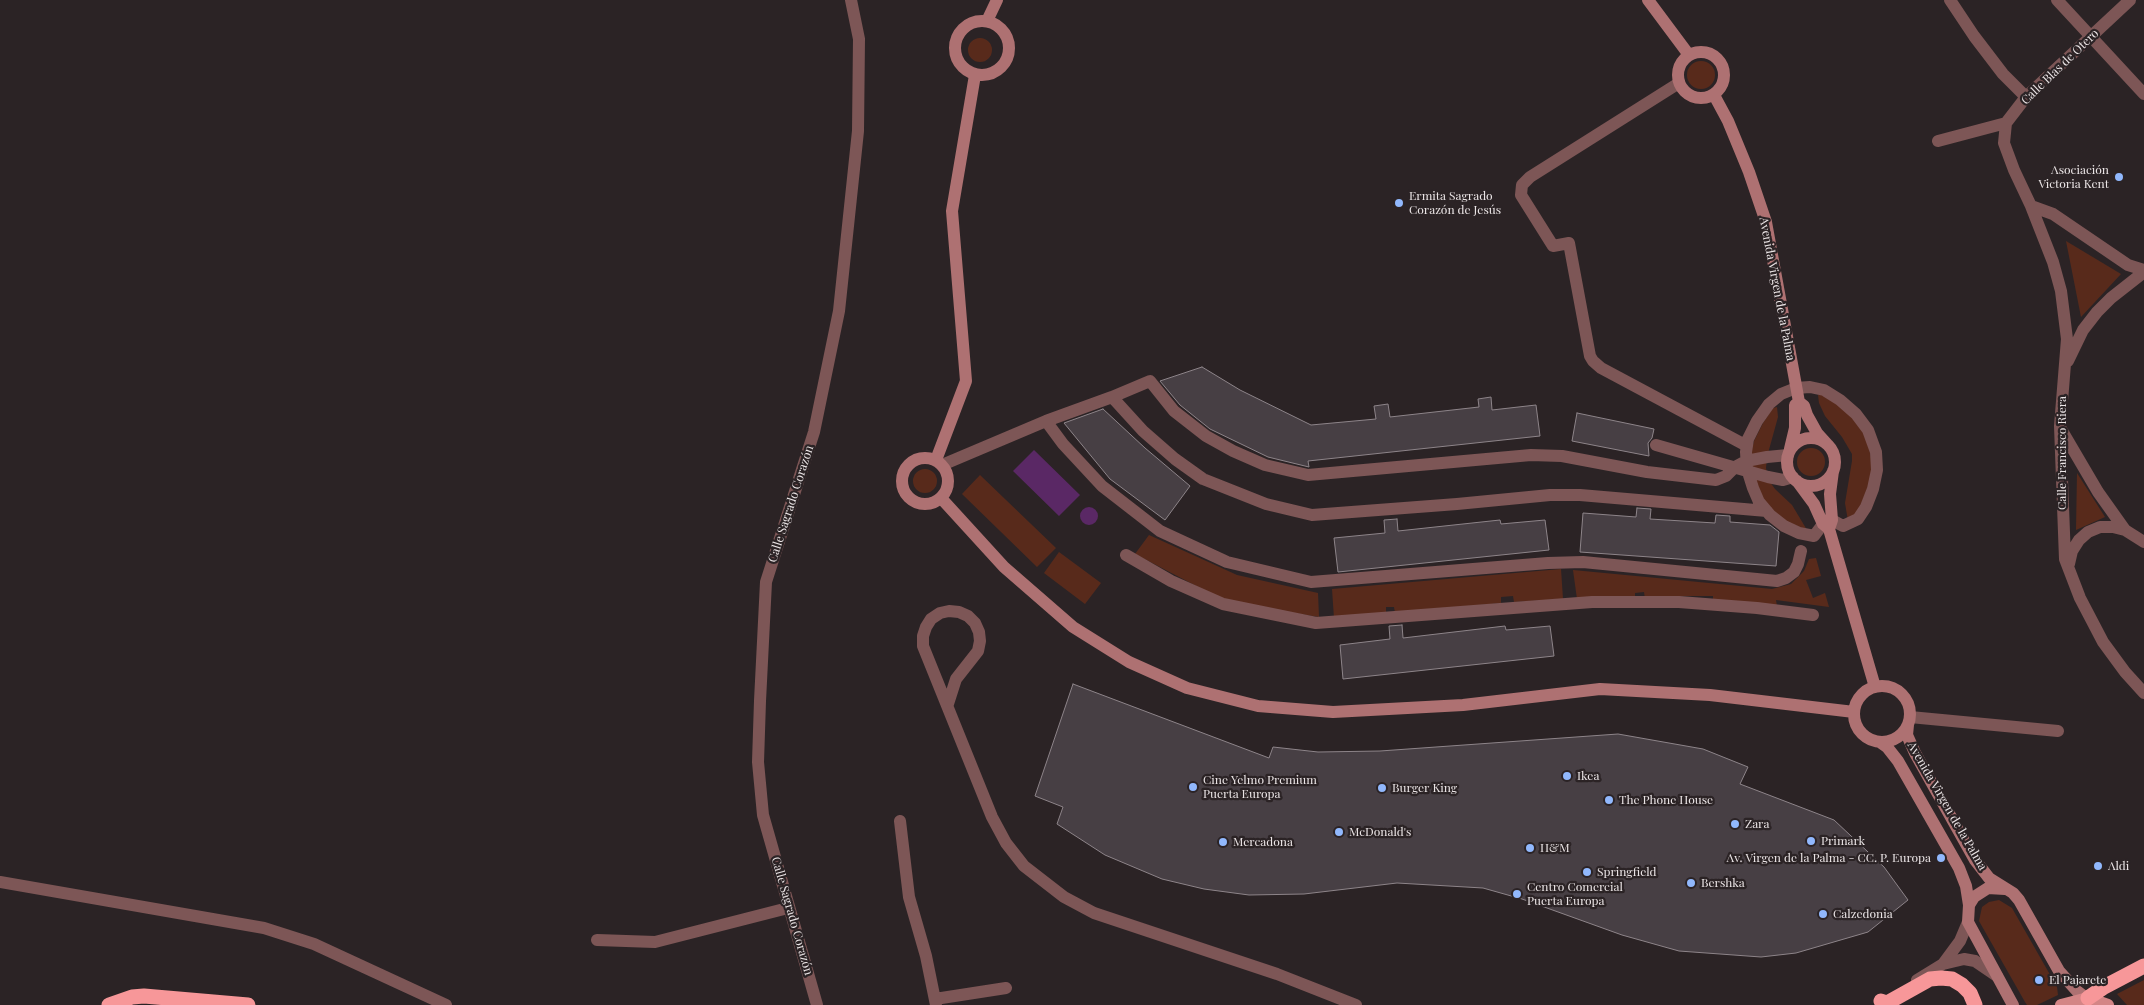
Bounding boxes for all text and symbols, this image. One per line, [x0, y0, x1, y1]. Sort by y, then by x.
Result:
street label: Calle Blas de Otero [2018, 26, 2102, 108]
place label: Asociación Victoria Kent [2038, 163, 2109, 191]
marker: Asociación Victoria Kent [2113, 171, 2125, 183]
place label: Ermita Sagrado Corazón de Jesús [1409, 189, 1501, 217]
marker: Ermita Sagrado Corazón de Jesús [1393, 197, 1405, 209]
street label: Avenida Virgen de la Palma [1756, 216, 1798, 362]
street label: Calle Francisco Riera [2055, 396, 2069, 510]
street label: Calle Sagrado Corazón [765, 444, 817, 564]
street label: Avenida Virgen de la Palma [1904, 739, 1990, 873]
place label: Ikea [1577, 769, 1599, 783]
marker: Ikea [1561, 770, 1573, 782]
place label: Cine Yelmo Premium Puerta Europa [1203, 773, 1317, 801]
marker: Cine Yelmo Premium Puerta Europa [1187, 781, 1199, 793]
place label: Burger King [1392, 781, 1457, 795]
marker: Burger King [1376, 782, 1388, 794]
place label: The Phone House [1619, 793, 1713, 807]
marker: The Phone House [1603, 794, 1615, 806]
place label: Zara [1745, 817, 1769, 831]
marker: Zara [1729, 818, 1741, 830]
place label: McDonald's [1349, 825, 1411, 839]
marker: McDonald's [1333, 826, 1345, 838]
place label: Primark [1821, 834, 1865, 848]
place label: Mercadona [1233, 835, 1293, 849]
marker: Primark [1805, 835, 1817, 847]
marker: Mercadona [1217, 836, 1229, 848]
place label: H&M [1540, 841, 1570, 855]
marker: H&M [1524, 842, 1536, 854]
place label: Av. Virgen de la Palma - CC. P. Europa [1727, 851, 1931, 865]
marker: Av. Virgen de la Palma - CC. P. Europa [1935, 852, 1947, 864]
street label: Calle Sagrado Corazón [768, 855, 816, 977]
place label: Aldi [2108, 859, 2129, 873]
marker: Aldi [2092, 860, 2104, 872]
place label: Springfield [1597, 865, 1656, 879]
marker: Springfield [1581, 866, 1593, 878]
place label: Bershka [1701, 876, 1745, 890]
marker: Bershka [1685, 877, 1697, 889]
place label: Centro Comercial Puerta Europa [1527, 880, 1623, 908]
marker: Centro Comercial Puerta Europa [1511, 888, 1523, 900]
place label: Calzedonia [1833, 907, 1893, 921]
marker: Calzedonia [1817, 908, 1829, 920]
place label: El Pajarete [2049, 973, 2106, 987]
marker: El Pajarete [2033, 974, 2045, 986]

